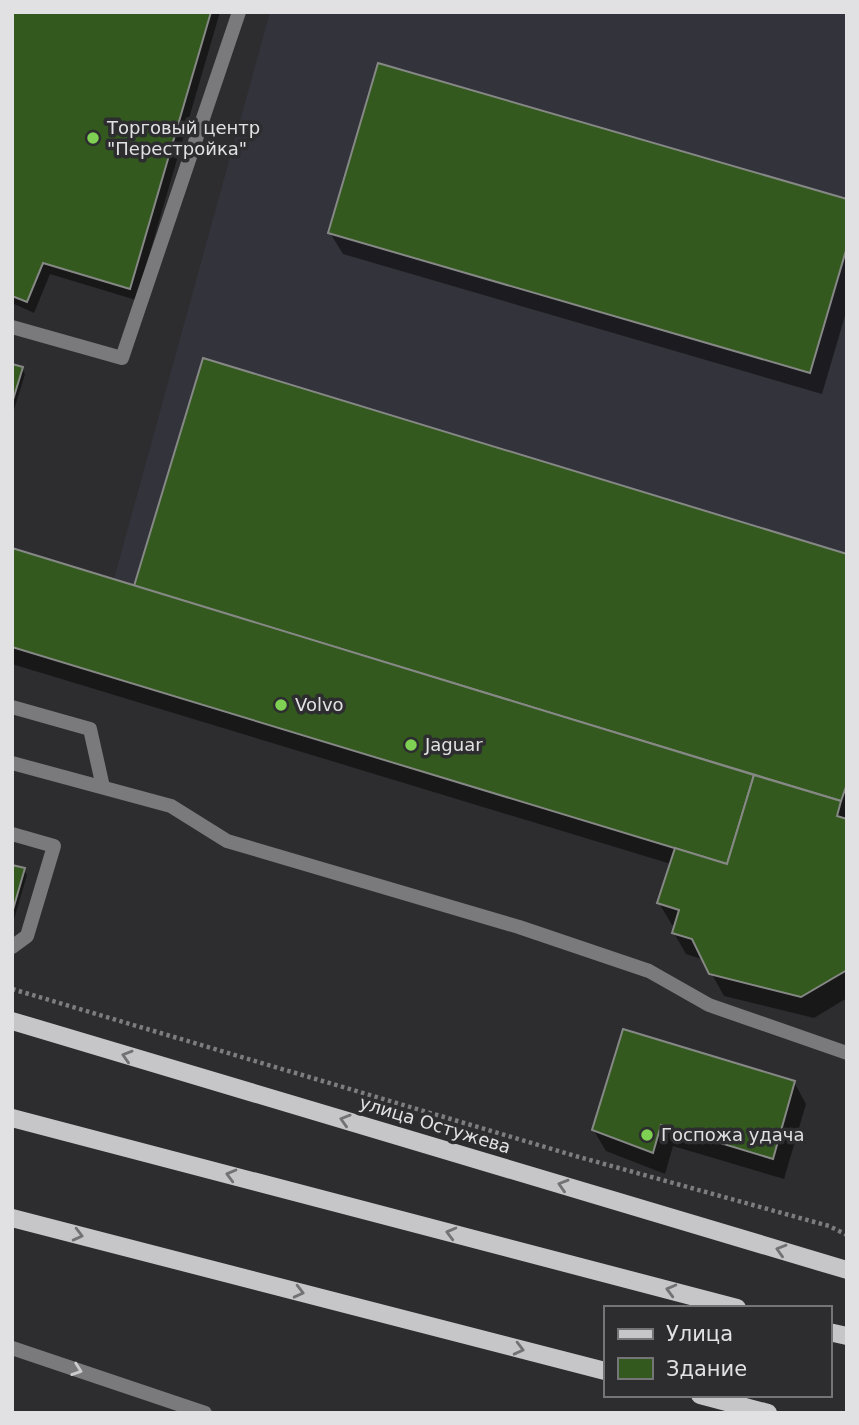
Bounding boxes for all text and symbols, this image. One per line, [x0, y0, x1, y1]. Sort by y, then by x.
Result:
place label: Торговый центр "Перестройка" [106, 117, 260, 159]
marker: Торговый центр "Перестройка" [85, 130, 101, 146]
place label: Volvo [295, 694, 344, 715]
marker: Volvo [273, 697, 289, 713]
place label: Jaguar [424, 734, 483, 755]
marker: Jaguar [403, 737, 419, 753]
one-way arrow [121, 1049, 133, 1064]
street label: улица Остужева [357, 1092, 513, 1158]
one-way arrow [339, 1114, 351, 1129]
place label: Госпожа удача [661, 1124, 804, 1145]
marker: Госпожа удача [639, 1127, 655, 1143]
one-way arrow [225, 1169, 237, 1183]
one-way arrow [558, 1179, 570, 1194]
one-way arrow [72, 1227, 84, 1241]
one-way arrow [445, 1227, 457, 1241]
one-way arrow [776, 1244, 788, 1259]
one-way arrow [293, 1284, 305, 1298]
one-way arrow [665, 1284, 677, 1299]
legend [604, 1306, 831, 1397]
text: Улица [666, 1322, 733, 1346]
one-way arrow [513, 1341, 525, 1355]
text: Здание [666, 1357, 747, 1381]
one-way arrow [71, 1361, 83, 1376]

